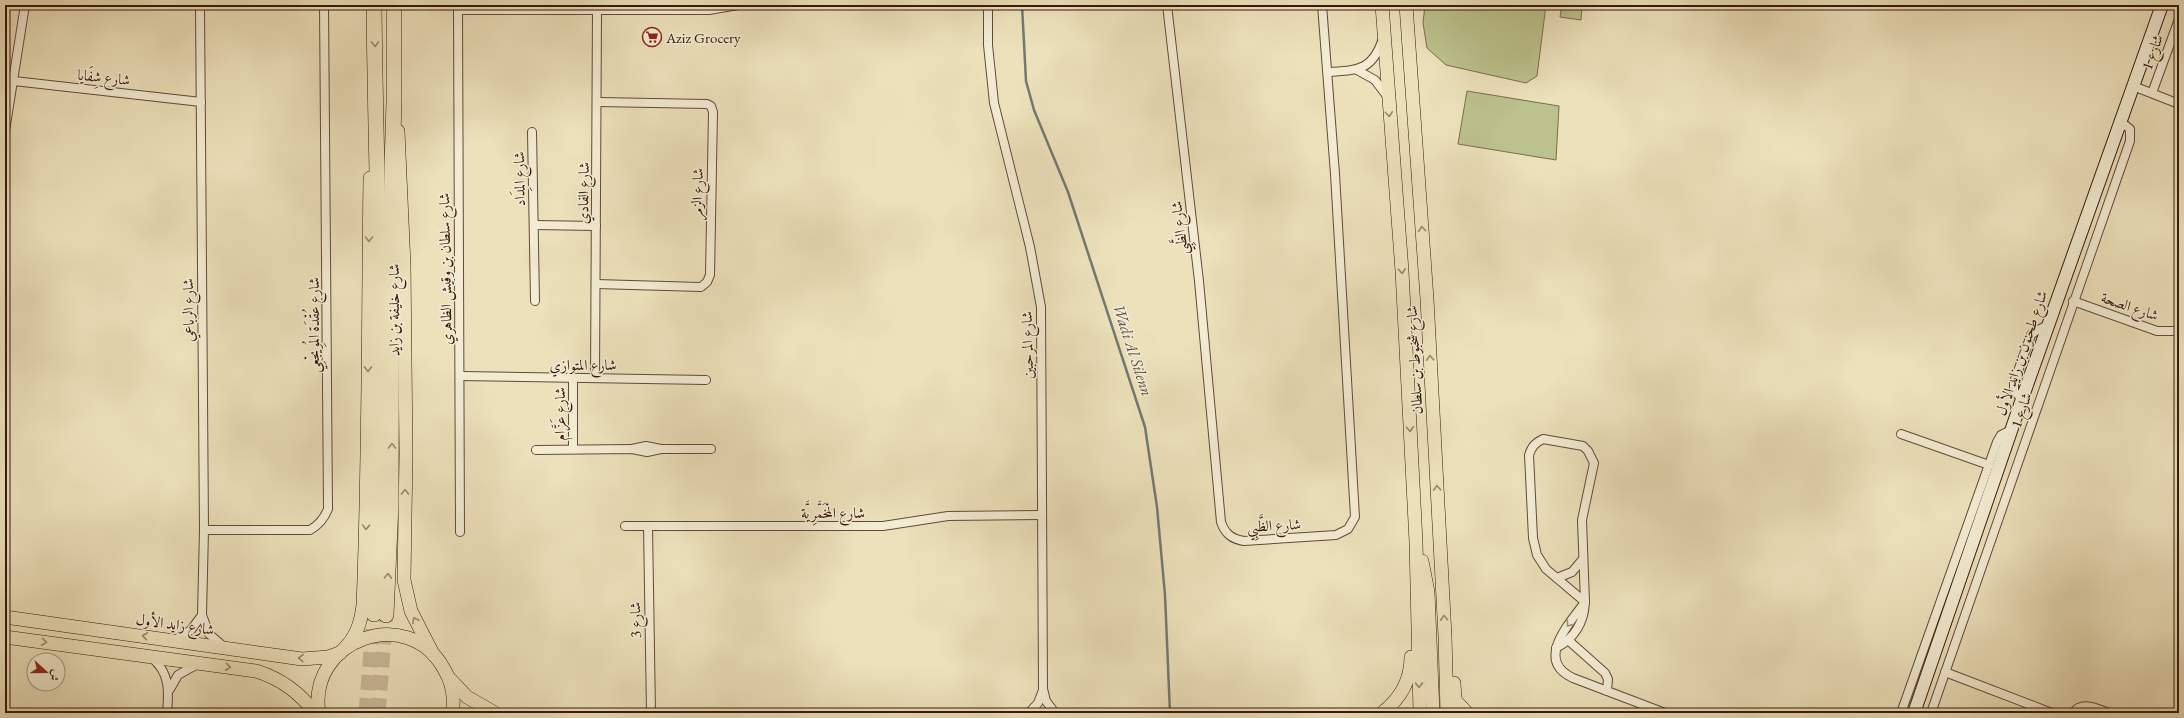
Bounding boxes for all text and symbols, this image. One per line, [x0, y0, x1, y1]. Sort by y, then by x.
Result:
supermarket icon: Aziz Grocery [641, 26, 663, 48]
place label: Aziz Grocery [665, 28, 741, 47]
street label: شارع 1 [2137, 32, 2171, 74]
one-way arrow [371, 41, 379, 47]
street label: شارع شِفَايا [76, 64, 131, 93]
one-way arrow [1384, 111, 1393, 117]
street label: شارع المِدَاد [508, 151, 533, 207]
street label: شارع الفادي [573, 162, 597, 224]
street label: شارع الزمر [687, 168, 711, 220]
street label: شارع سلطان بن وقيش الظاهري [434, 193, 460, 345]
street label: شارع الظَّبِي [1164, 199, 1198, 256]
one-way arrow [1417, 226, 1426, 232]
one-way arrow [365, 236, 373, 242]
street label: شارع خليفة بن زايد [384, 264, 407, 356]
one-way arrow [1397, 268, 1406, 274]
street label: شارع عُقْدَة المُوِيجْعِي [301, 277, 328, 373]
street label: شارع الرباعي [178, 278, 202, 342]
street label: شارع الصحة [2097, 287, 2161, 328]
street label: شارع طحنون بن زايد الأول [1990, 288, 2055, 419]
water label: Wadi Al Silenn [1108, 301, 1158, 399]
street label: شارع شخبوط بن سلطان [1402, 305, 1430, 415]
street label: شارع المرحبين [1017, 311, 1041, 379]
street label: شارع المتوازي [549, 355, 617, 378]
one-way arrow [1426, 355, 1435, 361]
one-way arrow [364, 366, 372, 372]
street label: شارع عَزَّام [549, 387, 573, 441]
street label: شارع 1 [2006, 390, 2040, 432]
one-way arrow [1406, 426, 1415, 432]
one-way arrow [388, 443, 396, 449]
one-way arrow [1433, 485, 1441, 491]
one-way arrow [401, 489, 409, 495]
street label: شارع المْخَمَّرِيَّة [801, 500, 865, 526]
street label: شارع الظَّبِي [1246, 511, 1302, 542]
one-way arrow [362, 524, 370, 530]
one-way arrow [383, 573, 392, 579]
street label: شارع 3 [625, 602, 649, 638]
street label: شارع زايد الأول [134, 608, 216, 643]
one-way arrow [1439, 615, 1448, 621]
one-way arrow [412, 617, 420, 624]
one-way arrow [1566, 620, 1574, 627]
one-way arrow [142, 632, 148, 641]
one-way arrow [41, 637, 47, 646]
north arrow [26, 652, 66, 692]
one-way arrow [298, 654, 305, 663]
one-way arrow [225, 662, 231, 671]
text: ش [47, 668, 64, 683]
one-way arrow [1415, 682, 1423, 688]

